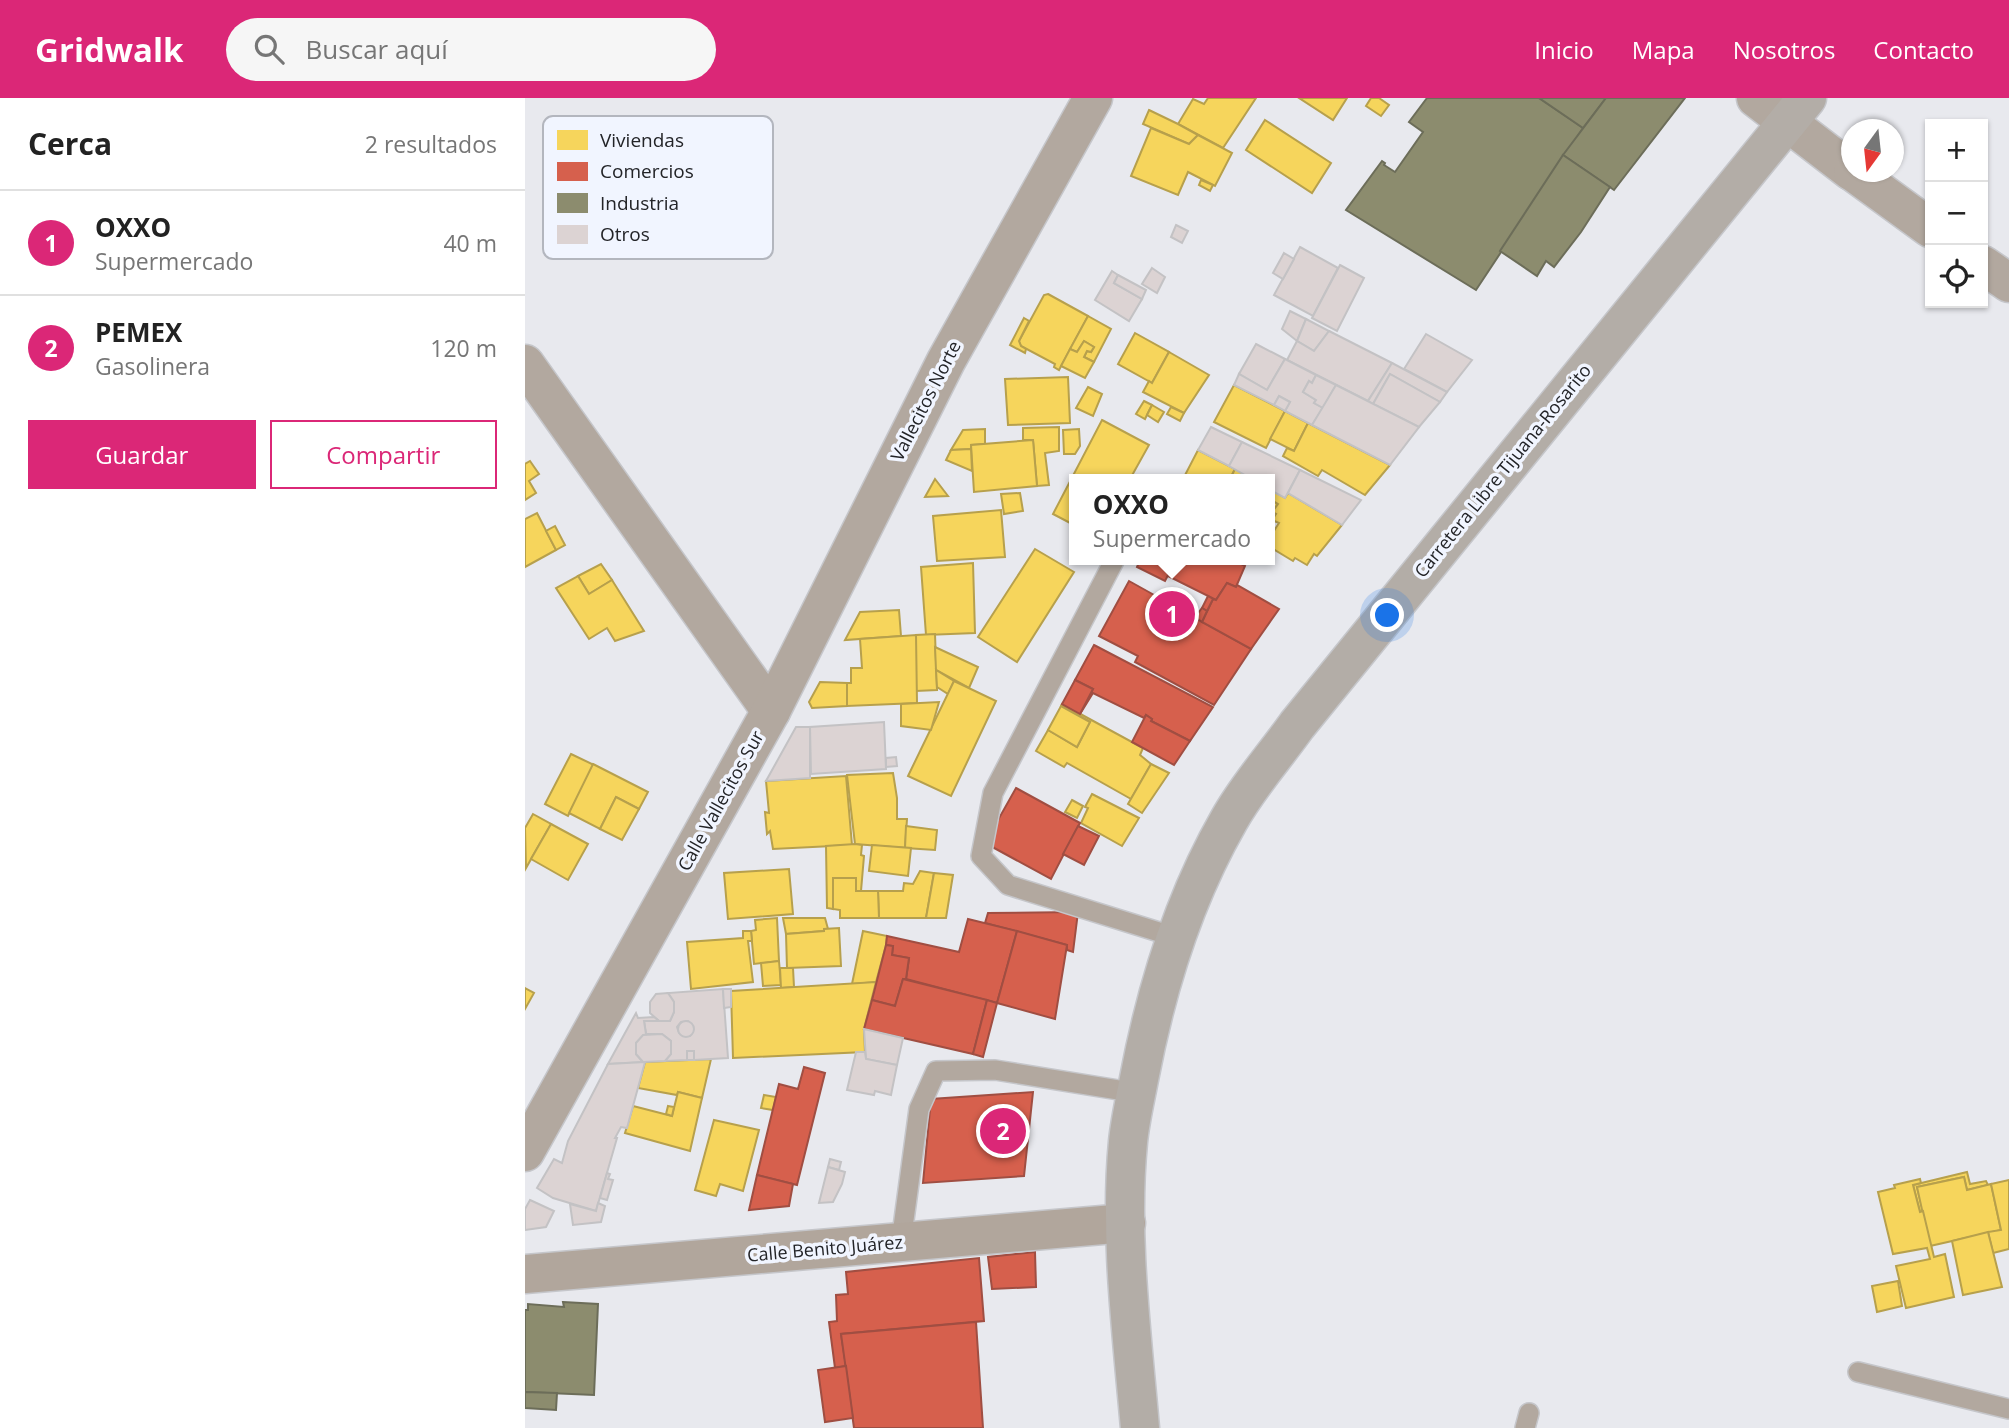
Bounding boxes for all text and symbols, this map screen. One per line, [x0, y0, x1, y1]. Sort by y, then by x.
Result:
search box [226, 18, 716, 81]
text: Gridwalk [35, 27, 184, 72]
icon: search [250, 30, 288, 68]
text: Buscar aquí [306, 31, 448, 67]
text: Inicio [1534, 33, 1594, 66]
text: Mapa [1632, 33, 1695, 66]
text: Nosotros [1733, 33, 1835, 66]
text: Contacto [1873, 33, 1974, 66]
legend [543, 116, 773, 259]
north arrow [1841, 119, 1904, 182]
map controls [1925, 119, 1988, 308]
button: + [1925, 119, 1988, 182]
text: Cerca [28, 123, 112, 164]
text: Viviendas [600, 127, 684, 153]
text: 2 resultados [365, 128, 497, 160]
text: Comercios [600, 158, 694, 184]
button: − [1925, 182, 1988, 245]
text: Industria [600, 190, 679, 216]
text: OXXO [95, 209, 171, 245]
text: Otros [600, 221, 650, 247]
text: 1 [44, 227, 58, 259]
text: 40 m [443, 227, 497, 259]
text: Supermercado [95, 245, 253, 277]
button: locate [1925, 245, 1988, 308]
text: PEMEX [95, 314, 182, 350]
text: 2 [44, 332, 58, 364]
text: 120 m [430, 332, 497, 364]
street label: Vallecitos Norte [884, 336, 966, 465]
text: Gasolinera [95, 350, 210, 382]
street label: Carretera Libre Tijuana-Rosarito [1408, 359, 1596, 582]
button: Guardar [28, 420, 256, 489]
button: Compartir [270, 420, 497, 489]
popup [1069, 474, 1275, 565]
text: OXXO [1093, 486, 1169, 522]
text: Supermercado [1093, 522, 1251, 554]
pin: 1 [1149, 588, 1195, 640]
your location [1370, 598, 1404, 632]
street label: Calle Vallecitos Sur [672, 725, 769, 875]
pin: 2 [980, 1105, 1026, 1157]
street label: Calle Benito Juárez [746, 1229, 904, 1267]

